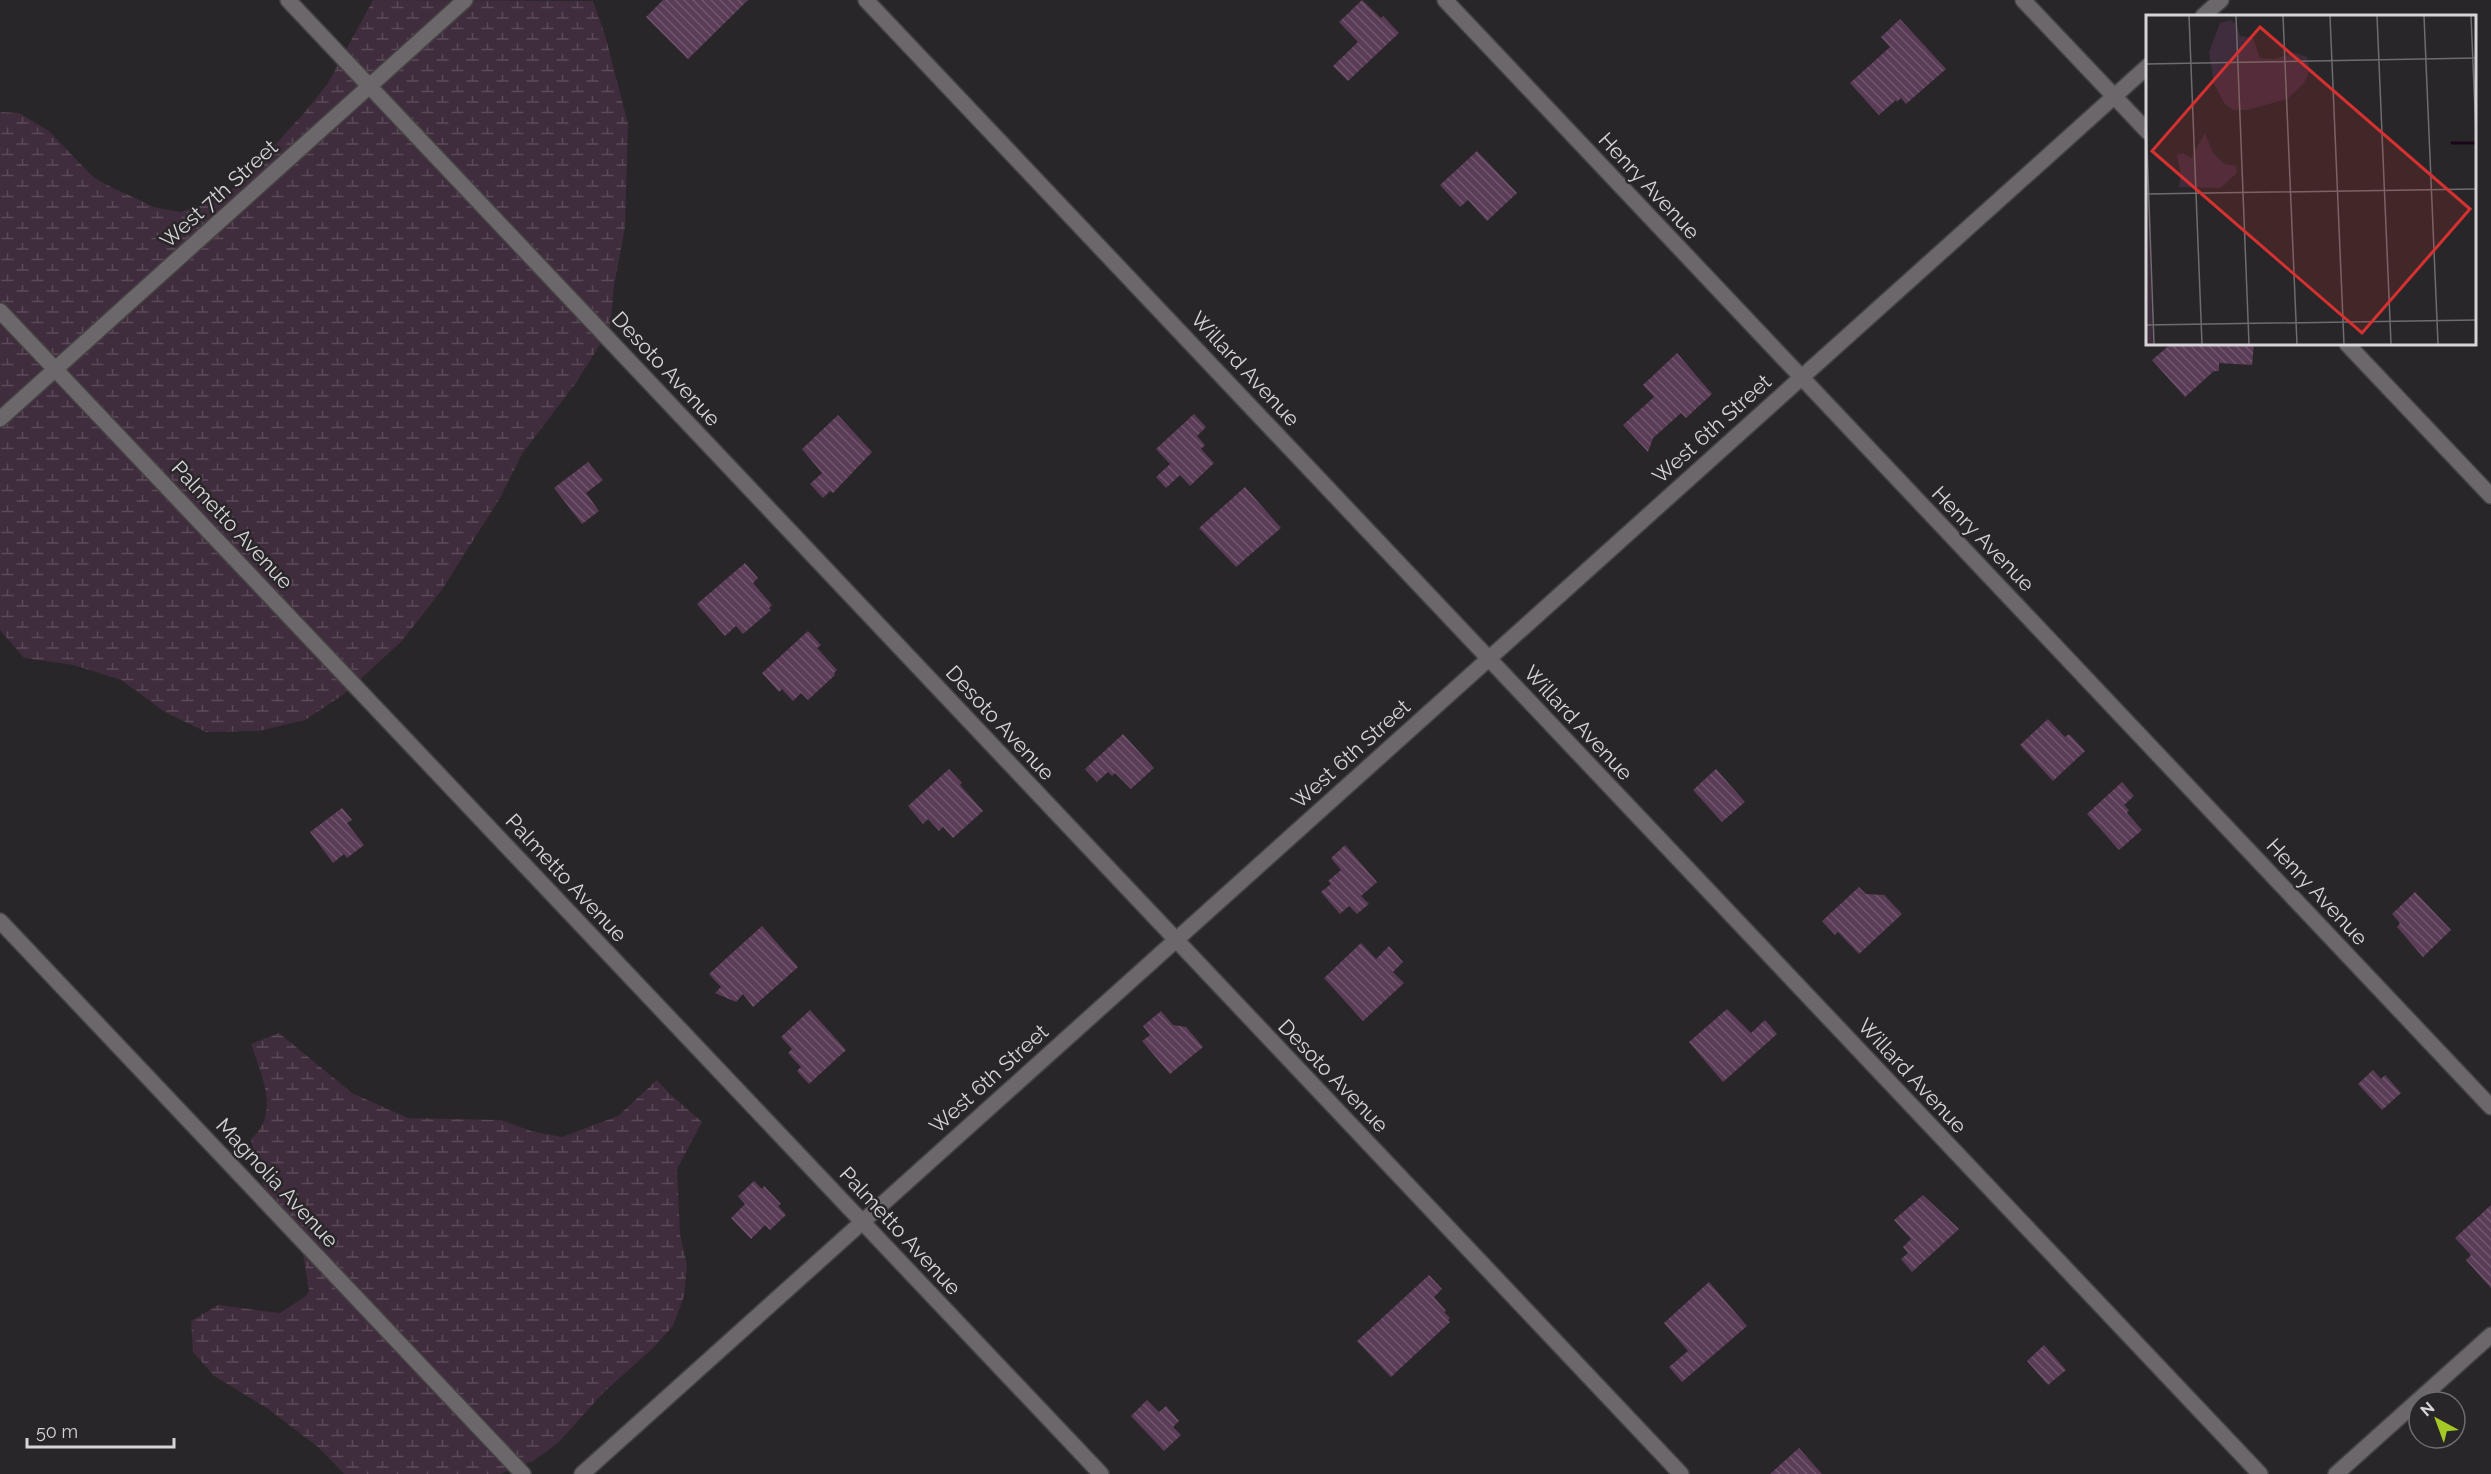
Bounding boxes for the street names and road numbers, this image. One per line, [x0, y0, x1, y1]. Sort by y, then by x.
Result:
street label: Henry Avenue [1594, 127, 1705, 244]
street label: West 7th Street [155, 134, 283, 253]
street label: Desoto Avenue [607, 306, 726, 431]
street label: Willard Avenue [1186, 306, 1305, 431]
street label: West 6th Street [1647, 369, 1776, 488]
street label: Palmetto Avenue [166, 455, 298, 594]
street label: Henry Avenue [1927, 481, 2040, 596]
street label: Desoto Avenue [941, 660, 1060, 785]
street label: Willard Avenue [1519, 660, 1638, 785]
street label: West 6th Street [1286, 694, 1415, 813]
street label: Palmetto Avenue [500, 808, 632, 947]
street label: Henry Avenue [2262, 833, 2373, 950]
street label: Willard Avenue [1853, 1013, 1972, 1138]
street label: Desoto Avenue [1273, 1014, 1394, 1137]
street label: West 6th Street [924, 1019, 1053, 1138]
street label: Magnolia Avenue [211, 1113, 344, 1252]
street label: Palmetto Avenue [834, 1161, 966, 1300]

